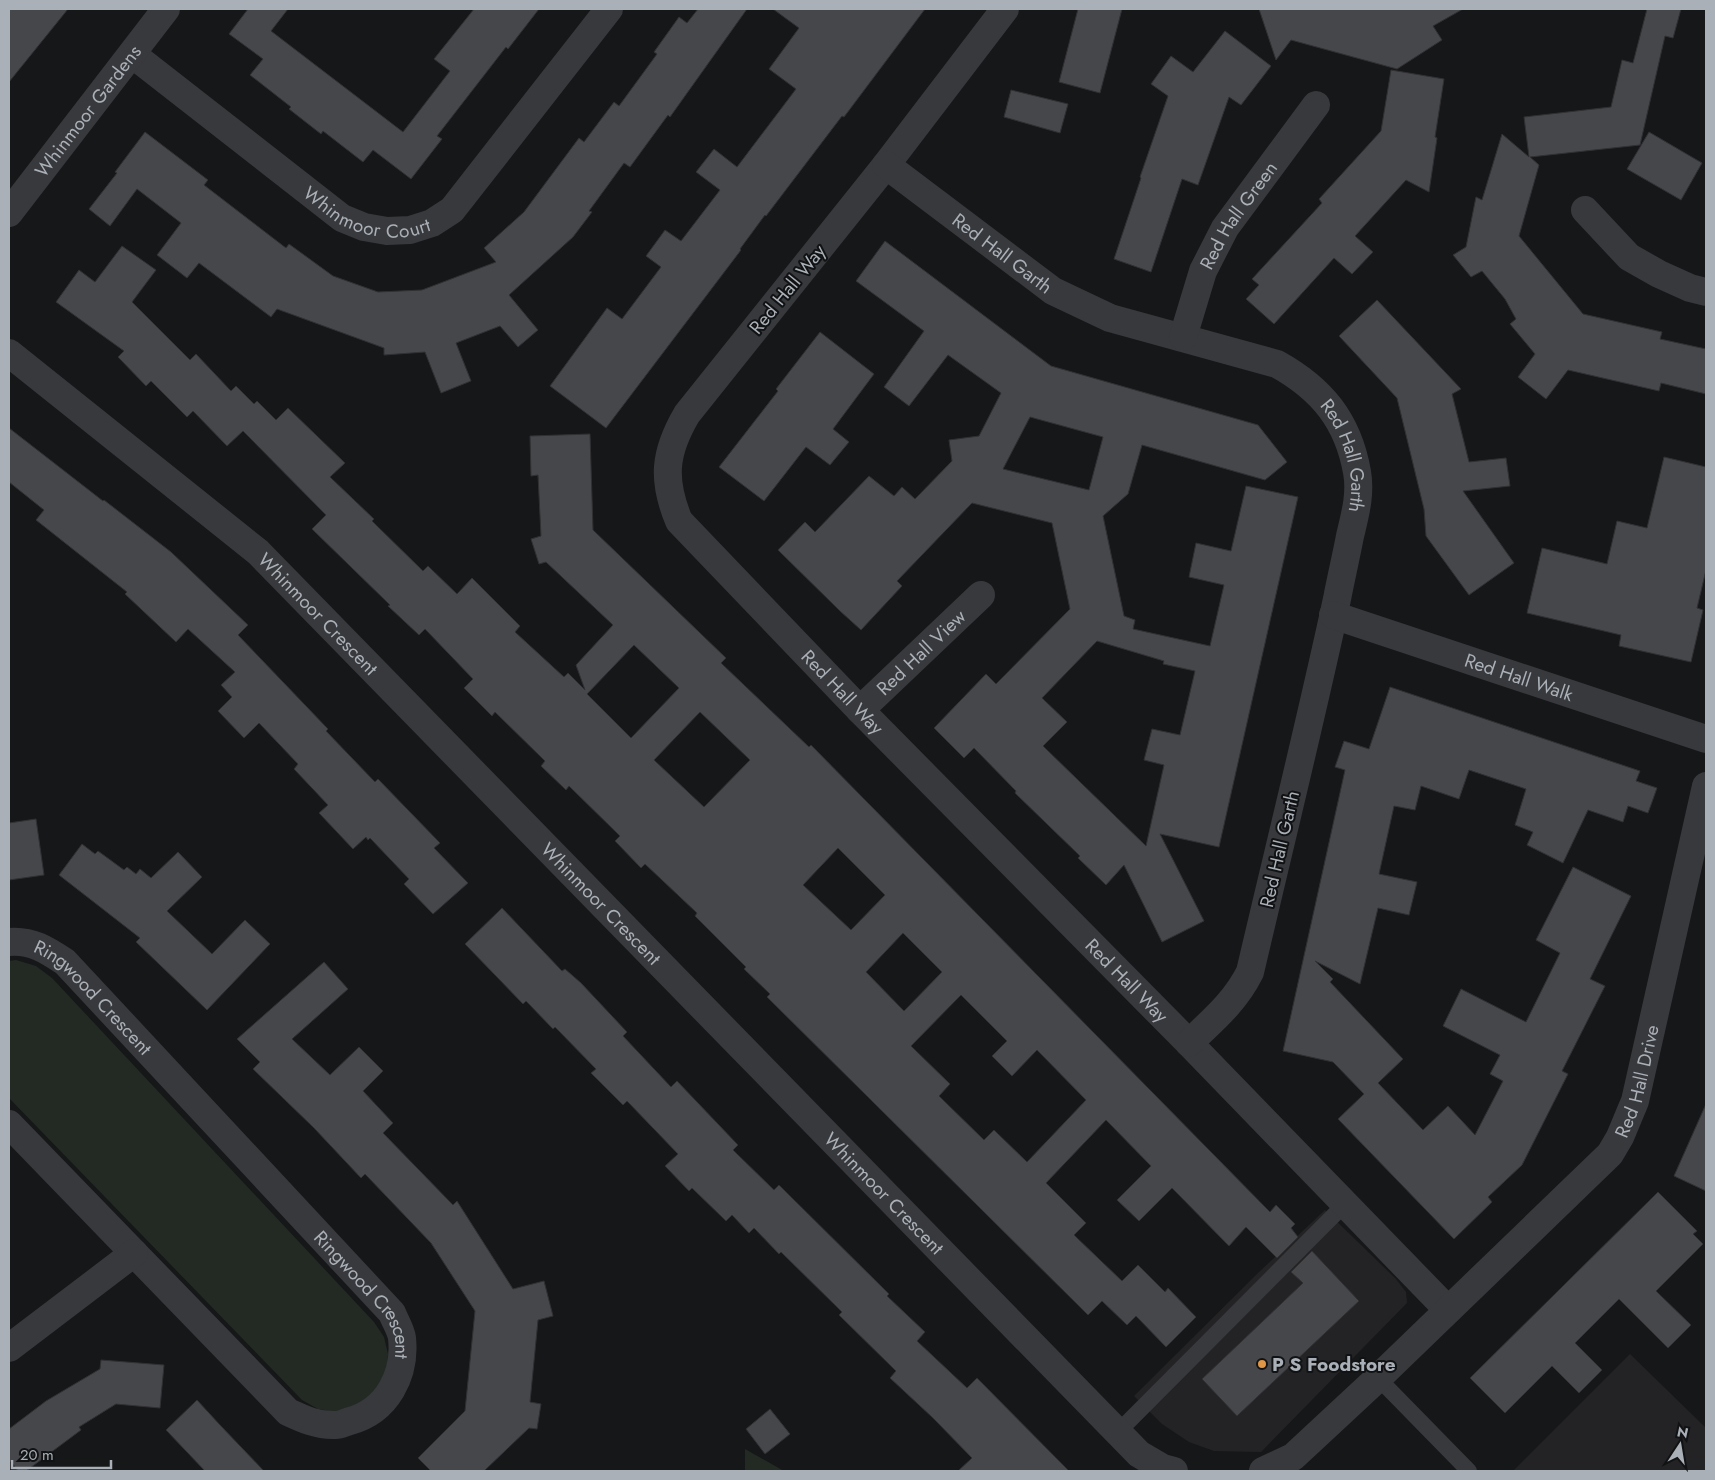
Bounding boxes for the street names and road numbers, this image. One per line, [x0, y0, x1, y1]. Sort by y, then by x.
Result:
street label: Whinmoor Gardens [29, 39, 148, 183]
street label: Red Hall Green [1193, 156, 1284, 274]
street label: Whinmoor Court [298, 180, 434, 245]
street label: Red Hall Garth [947, 207, 1058, 300]
street label: Red Hall Way [743, 238, 832, 340]
street label: Red Hall Garth [1314, 393, 1371, 514]
street label: Whinmoor Crescent [252, 547, 384, 682]
street label: Red Hall View [871, 603, 972, 702]
street label: Red Hall Way [795, 644, 890, 741]
street label: Red Hall Walk [1461, 647, 1577, 708]
street label: Red Hall Garth [1253, 788, 1306, 910]
street label: Whinmoor Crescent [535, 837, 667, 971]
street label: Ringwood Crescent [30, 933, 158, 1061]
street label: Red Hall Way [1079, 933, 1175, 1029]
street label: Red Hall Drive [1608, 1022, 1666, 1142]
street label: Whinmoor Crescent [818, 1126, 950, 1261]
street label: Ringwood Crescent [308, 1225, 416, 1360]

